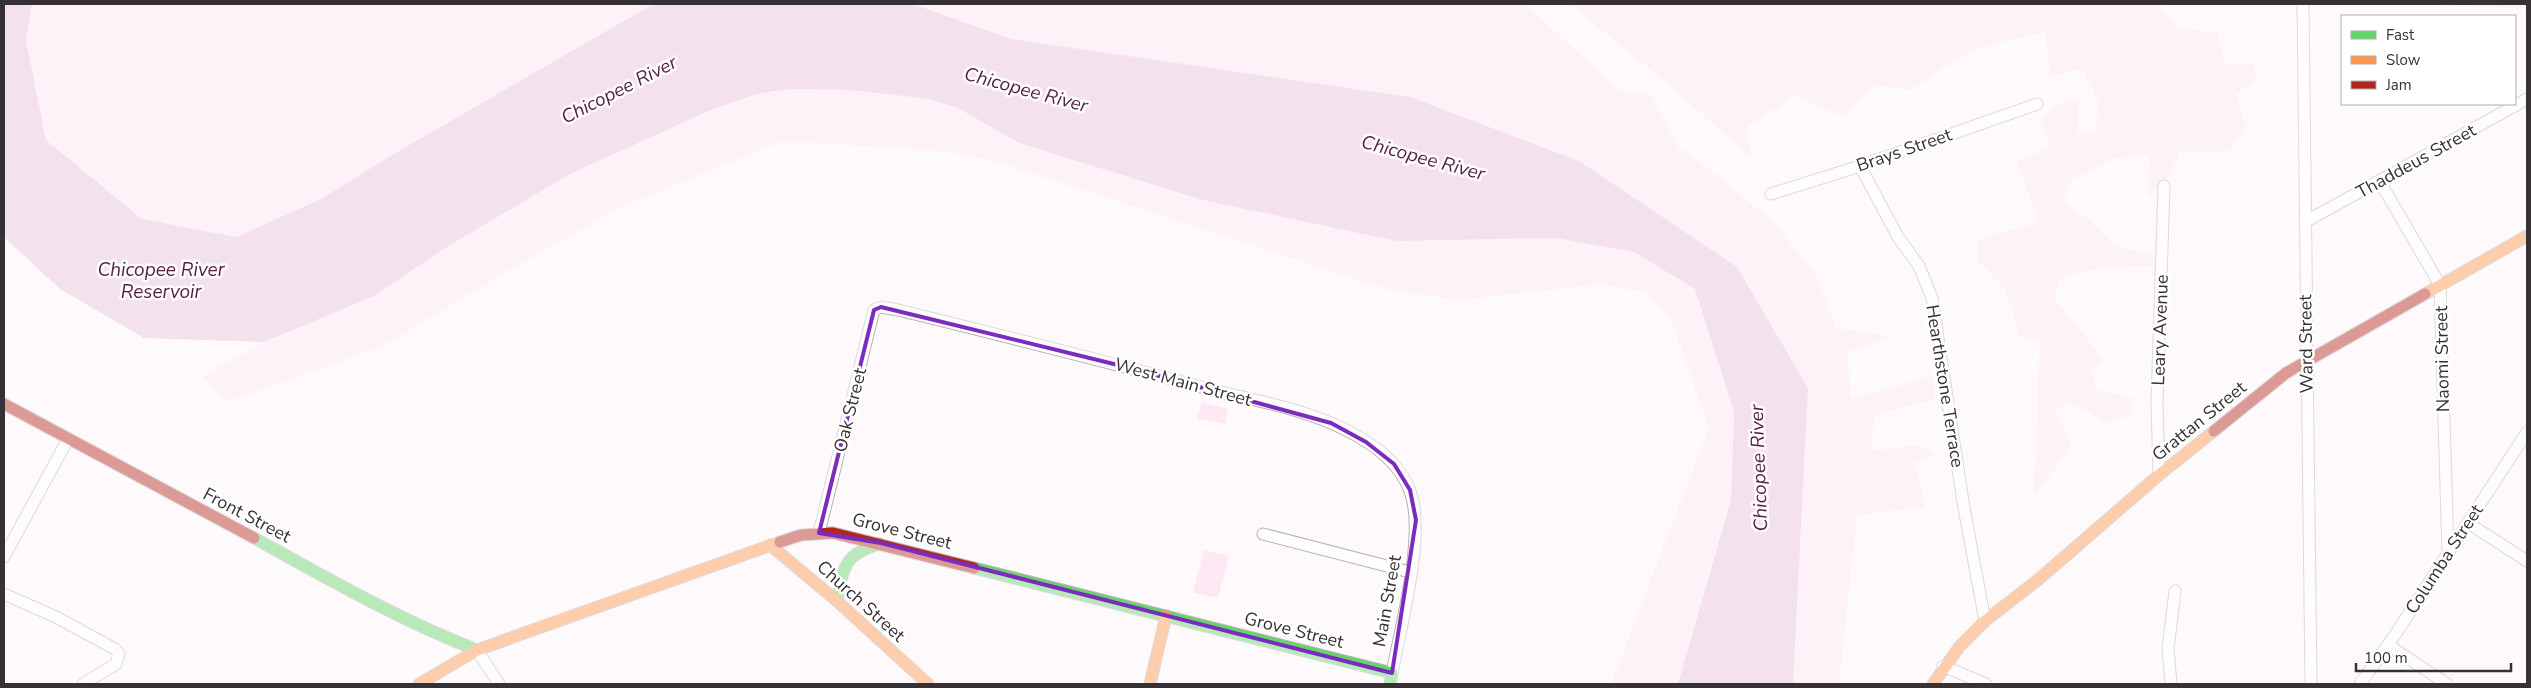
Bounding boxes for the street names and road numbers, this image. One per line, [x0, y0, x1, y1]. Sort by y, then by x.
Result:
street label: Thaddeus Street [2352, 118, 2481, 204]
street label: Brays Street [1853, 122, 1956, 178]
street label: Leary Avenue [2146, 274, 2174, 386]
street label: Ward Street [2293, 294, 2319, 394]
street label: Hearthstone Terrace [1920, 303, 1970, 469]
street label: Naomi Street [2429, 305, 2455, 412]
street label: West Main Street [1112, 352, 1255, 412]
street label: Oak Street [828, 365, 872, 455]
street label: Grattan Street [2147, 375, 2252, 466]
street label: Front Street [199, 482, 296, 549]
street label: Columba Street [2400, 499, 2489, 618]
street label: Grove Street [850, 507, 955, 555]
street label: Main Street [1367, 552, 1407, 649]
street label: Church Street [812, 555, 911, 648]
street label: Grove Street [1242, 606, 1347, 654]

